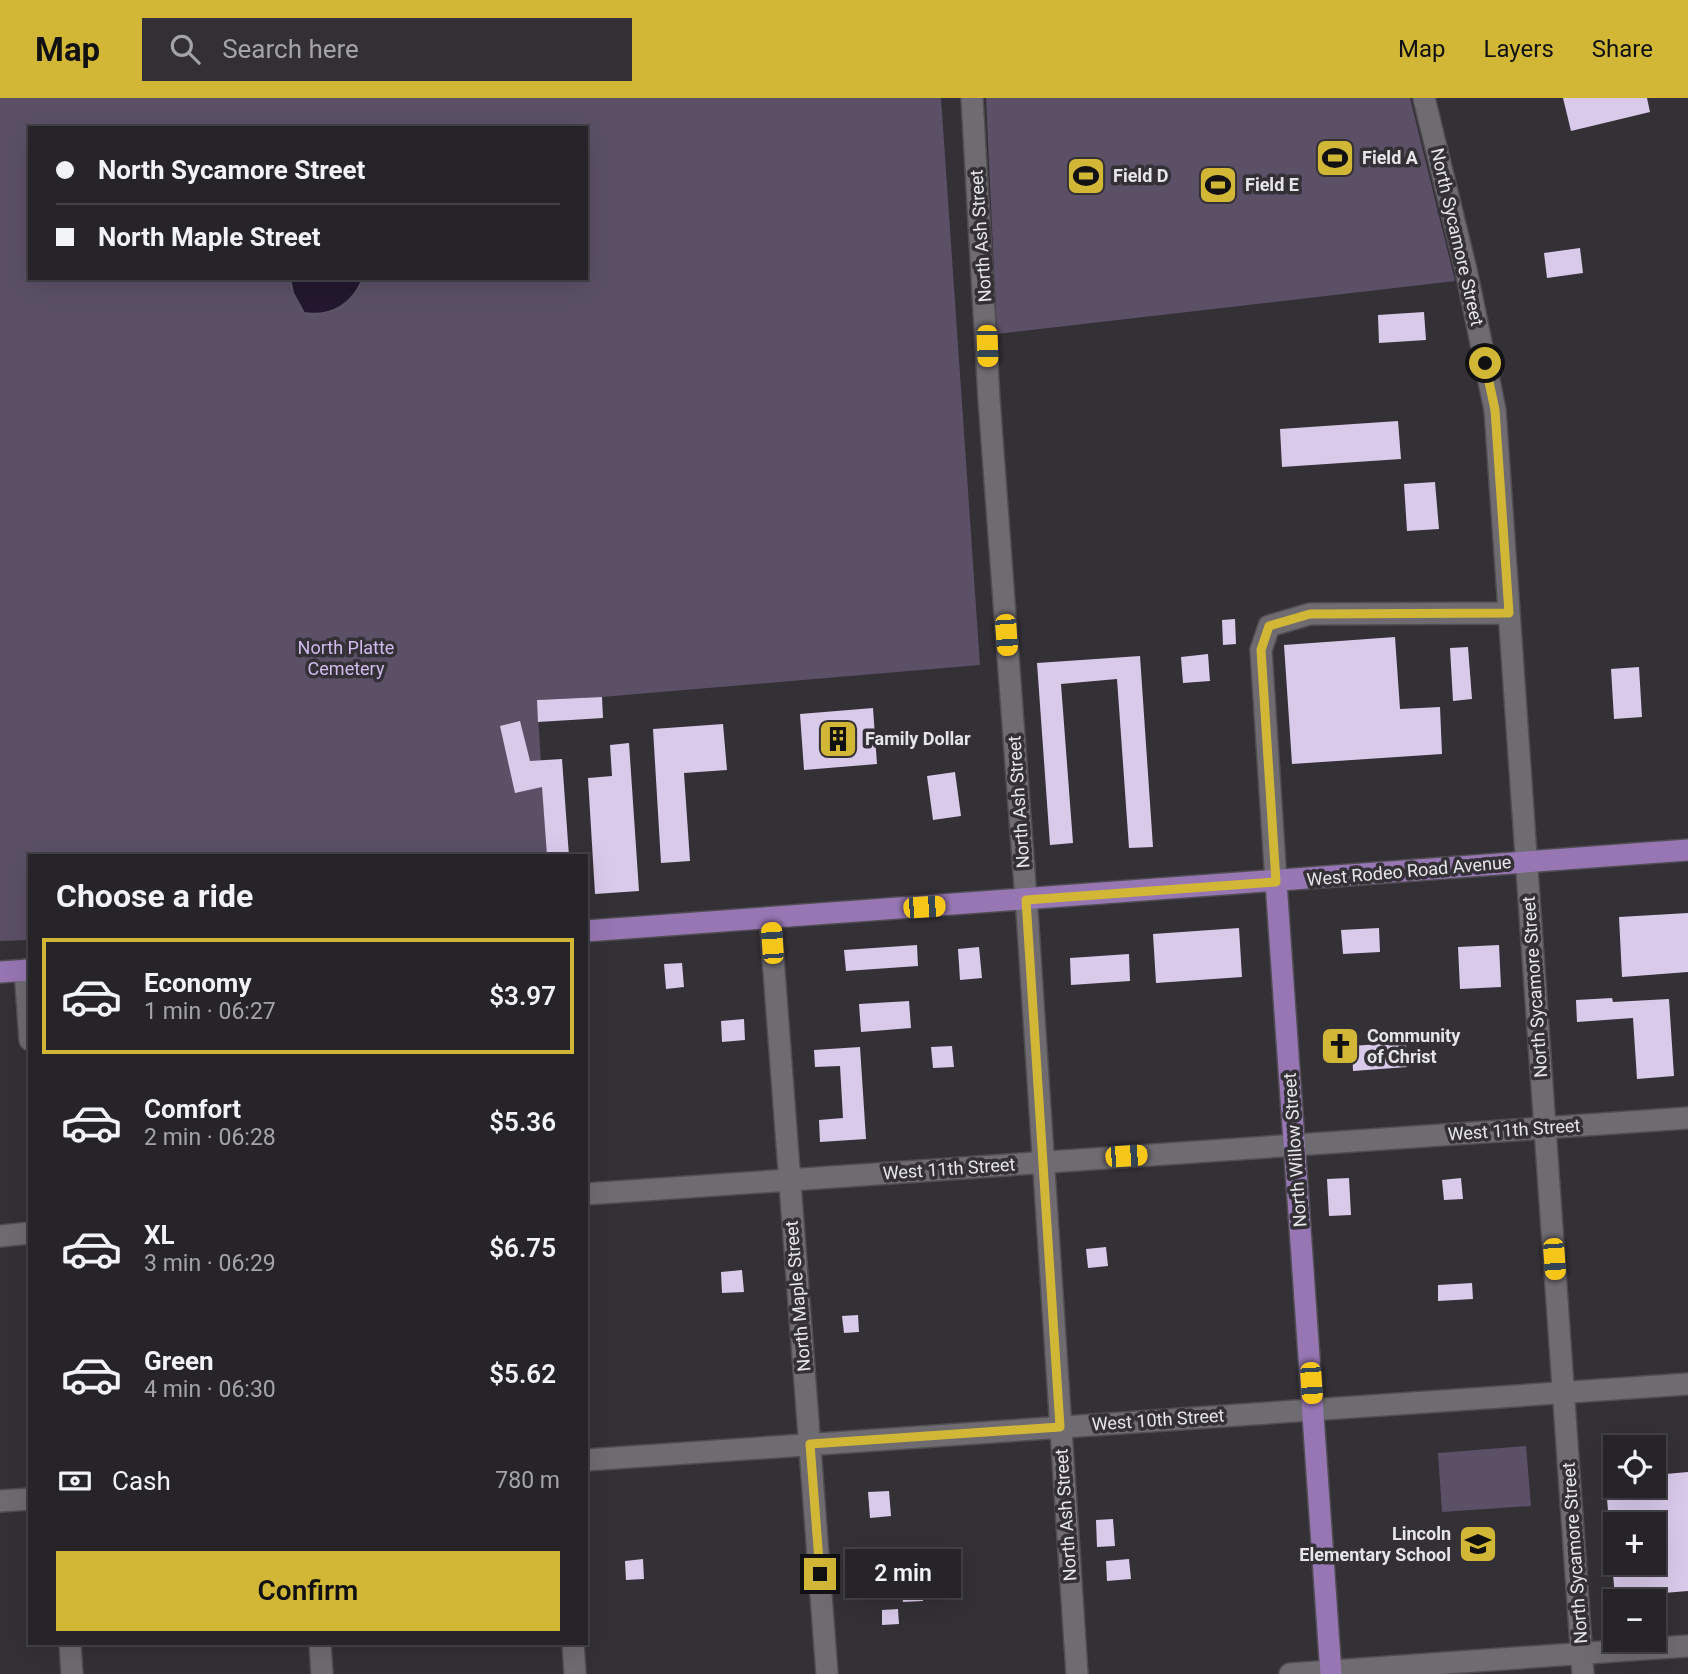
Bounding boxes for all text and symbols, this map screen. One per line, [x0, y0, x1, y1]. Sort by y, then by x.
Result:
search box [142, 18, 632, 81]
text: Map [35, 30, 100, 69]
icon: search [166, 30, 204, 68]
text: Search here [222, 34, 359, 64]
text: Map [1398, 35, 1446, 63]
text: Layers [1484, 35, 1554, 63]
text: Share [1592, 35, 1653, 63]
sports icon: Field A [1314, 137, 1356, 179]
street label: North Sycamore Street [1427, 146, 1488, 328]
place label: Field A [1362, 147, 1419, 168]
text: North Sycamore Street [98, 155, 365, 185]
sports icon: Field D [1065, 155, 1107, 197]
sports icon: Field E [1197, 164, 1239, 206]
place label: Field D [1113, 165, 1168, 186]
street label: North Ash Street [965, 169, 996, 303]
place label: Field E [1245, 174, 1299, 195]
text: North Maple Street [98, 222, 321, 252]
car [976, 325, 999, 367]
route start [1469, 347, 1501, 379]
car [995, 613, 1018, 657]
park label: North Platte Cemetery [298, 637, 394, 679]
building icon: Family Dollar [817, 718, 859, 760]
place label: Family Dollar [865, 728, 971, 749]
street label: North Ash Street [1003, 735, 1034, 869]
street label: West Rodeo Road Avenue [1306, 851, 1512, 890]
text: Choose a ride [56, 877, 253, 915]
car [903, 895, 946, 919]
street label: North Sycamore Street [1518, 896, 1551, 1078]
car [761, 921, 784, 965]
icon: car [60, 965, 123, 1028]
text: Economy [144, 968, 251, 998]
text: $3.97 [489, 981, 556, 1011]
text: 1 min · 06:27 [144, 998, 276, 1025]
church icon: Community of Christ [1319, 1025, 1361, 1067]
place label: Community of Christ [1367, 1025, 1461, 1067]
street label: North Willow Street [1279, 1072, 1310, 1228]
icon: car [60, 1091, 123, 1154]
text: Comfort [144, 1094, 241, 1124]
text: $5.36 [489, 1107, 556, 1137]
street label: West 11th Street [1447, 1114, 1581, 1145]
text: 2 min · 06:28 [144, 1124, 276, 1151]
car [1105, 1144, 1148, 1168]
street label: West 11th Street [882, 1153, 1016, 1184]
icon: car [60, 1217, 123, 1280]
text: XL [144, 1220, 175, 1250]
street label: North Maple Street [780, 1220, 815, 1372]
text: $6.75 [489, 1233, 556, 1263]
car [1543, 1237, 1566, 1281]
text: 3 min · 06:29 [144, 1250, 276, 1277]
icon: car [60, 1343, 123, 1406]
text: Green [144, 1346, 214, 1376]
text: $5.62 [489, 1359, 556, 1389]
car [1300, 1361, 1323, 1405]
text: 4 min · 06:30 [144, 1376, 276, 1403]
street label: West 10th Street [1091, 1404, 1225, 1435]
map controls [1603, 1435, 1666, 1652]
button: locate [1603, 1435, 1666, 1498]
street label: North Ash Street [1050, 1448, 1081, 1582]
icon: cash [56, 1462, 94, 1500]
street label: North Sycamore Street [1558, 1462, 1591, 1644]
text: Cash [112, 1466, 171, 1496]
text: 780 m [495, 1467, 560, 1494]
button: + [1603, 1512, 1666, 1575]
place label: Lincoln Elementary School [1299, 1523, 1451, 1565]
school or university icon: Lincoln Elementary School [1457, 1523, 1499, 1565]
callout: 2 min [844, 1550, 960, 1598]
button: Confirm [56, 1551, 560, 1631]
route end [804, 1558, 836, 1590]
text: 2 min [874, 1560, 932, 1587]
button: − [1603, 1589, 1666, 1652]

